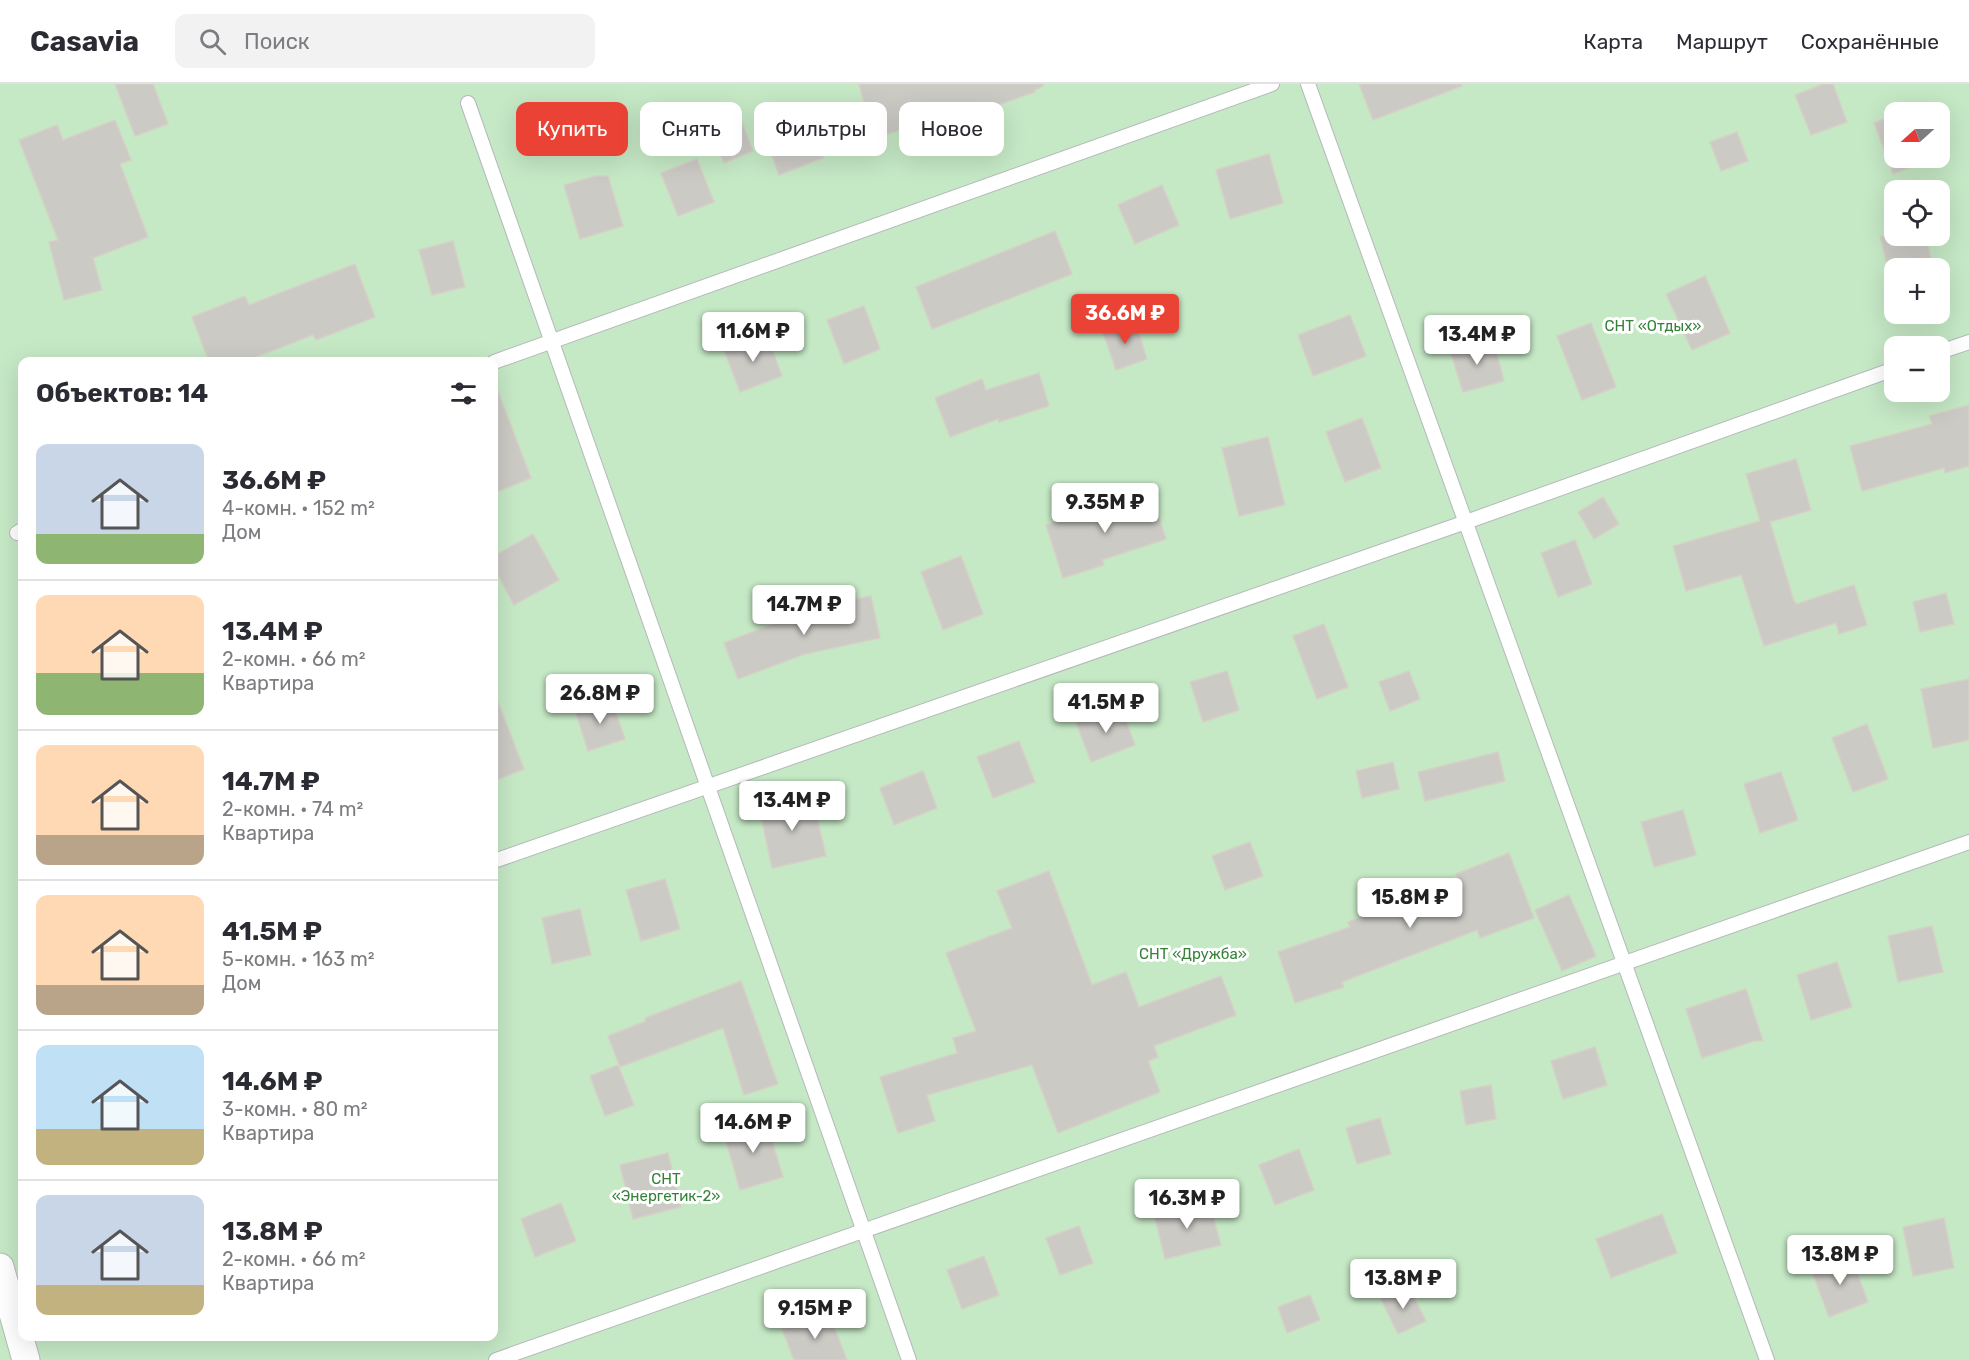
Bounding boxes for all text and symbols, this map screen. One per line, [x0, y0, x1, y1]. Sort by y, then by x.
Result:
search box [175, 14, 595, 68]
text: Casavia [30, 25, 139, 58]
icon: search [196, 25, 229, 58]
text: Поиск [244, 28, 310, 55]
text: Карта [1583, 29, 1643, 54]
text: Маршрут [1676, 29, 1768, 54]
text: Сохранённые [1801, 29, 1939, 54]
chip: Купить [516, 102, 628, 156]
chip: Снять [640, 102, 742, 156]
chip: Фильтры [754, 102, 887, 156]
chip: Новое [899, 102, 1004, 156]
north arrow [1884, 102, 1950, 168]
map controls [1884, 102, 1950, 402]
button: locate [1884, 180, 1950, 246]
button: + [1884, 258, 1950, 324]
pin: 36.6M ₽ [1070, 294, 1180, 345]
text: 36.6M ₽ [1085, 301, 1165, 325]
pin: 11.6M ₽ [698, 312, 808, 363]
pin: 13.4M ₽ [1422, 315, 1532, 366]
park label: СНТ «Отдых» [1605, 317, 1701, 335]
text: 11.6M ₽ [716, 319, 790, 343]
text: 13.4M ₽ [1438, 322, 1516, 346]
button: − [1884, 336, 1950, 402]
icon: filters [447, 377, 480, 410]
text: Объектов: 14 [36, 378, 208, 409]
text: 36.6M ₽ [222, 465, 326, 496]
icon: home [84, 468, 156, 540]
pin: 9.35M ₽ [1050, 483, 1160, 534]
text: 9.35M ₽ [1066, 490, 1144, 514]
text: 4-комн. · 152 m² [222, 496, 375, 520]
text: Дом [222, 520, 261, 544]
pin: 14.7M ₽ [749, 585, 859, 636]
text: 14.7M ₽ [766, 592, 842, 616]
text: 13.4M ₽ [222, 616, 323, 647]
icon: home [84, 619, 156, 691]
text: 2-комн. · 66 m² [222, 647, 366, 671]
text: Квартира [222, 671, 314, 695]
pin: 26.8M ₽ [545, 674, 655, 725]
text: 26.8M ₽ [560, 681, 640, 705]
pin: 41.5M ₽ [1051, 683, 1161, 734]
text: 41.5M ₽ [1068, 690, 1144, 714]
text: 14.7M ₽ [222, 766, 320, 797]
icon: home [84, 769, 156, 841]
pin: 13.4M ₽ [737, 781, 847, 832]
text: 13.4M ₽ [753, 788, 831, 812]
text: 2-комн. · 74 m² [222, 797, 363, 821]
text: Квартира [222, 821, 314, 845]
pin: 15.8M ₽ [1355, 878, 1465, 929]
text: 15.8M ₽ [1371, 885, 1449, 909]
text: 41.5M ₽ [222, 916, 322, 947]
icon: home [84, 919, 156, 991]
park label: СНТ «Дружба» [1139, 945, 1247, 963]
text: 5-комн. · 163 m² [222, 947, 375, 971]
text: Дом [222, 971, 261, 995]
text: 14.6M ₽ [222, 1066, 322, 1097]
icon: home [84, 1069, 156, 1141]
text: 3-комн. · 80 m² [222, 1097, 368, 1121]
pin: 14.6M ₽ [698, 1103, 808, 1154]
text: 14.6M ₽ [714, 1110, 792, 1134]
text: Квартира [222, 1121, 314, 1145]
park label: СНТ «Энергетик-2» [612, 1170, 720, 1205]
pin: 16.3M ₽ [1132, 1179, 1242, 1230]
text: 16.3M ₽ [1148, 1186, 1226, 1210]
text: 13.8M ₽ [222, 1216, 323, 1247]
icon: home [84, 1219, 156, 1291]
pin: 13.8M ₽ [1785, 1235, 1895, 1286]
text: 13.8M ₽ [1801, 1242, 1879, 1266]
text: 2-комн. · 66 m² [222, 1247, 366, 1271]
pin: 13.8M ₽ [1348, 1259, 1458, 1310]
text: 13.8M ₽ [1364, 1266, 1442, 1290]
text: Квартира [222, 1271, 314, 1295]
pin: 9.15M ₽ [760, 1289, 870, 1340]
text: 9.15M ₽ [778, 1296, 852, 1320]

